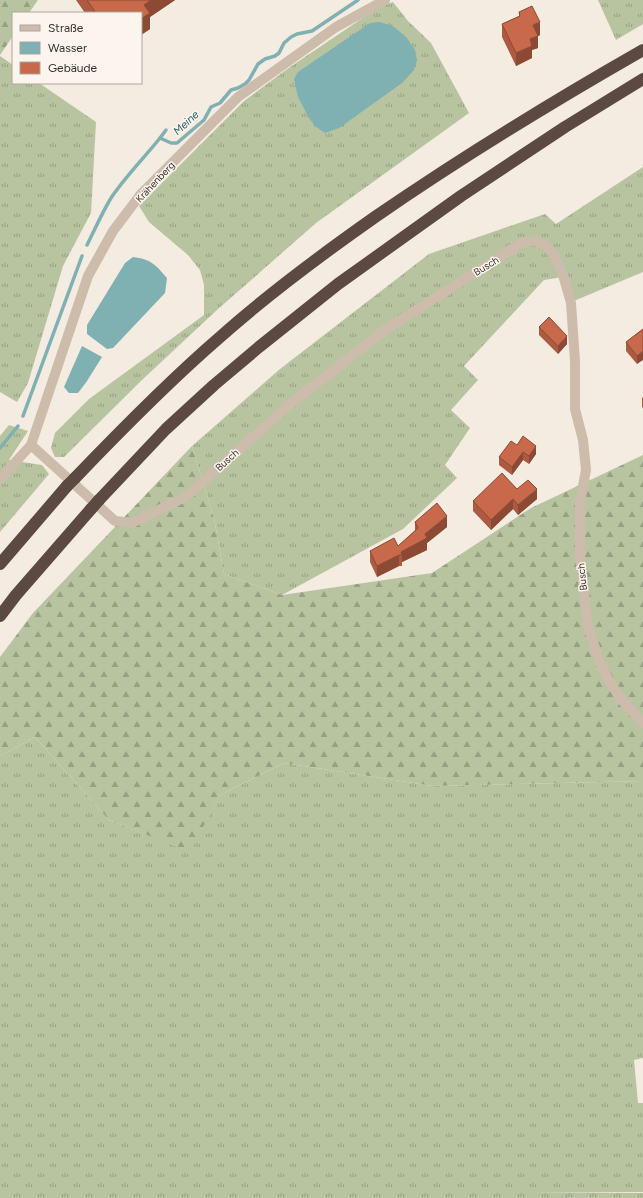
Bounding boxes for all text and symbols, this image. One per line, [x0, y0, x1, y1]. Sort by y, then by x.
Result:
legend [12, 12, 142, 84]
text: Straße [48, 21, 84, 35]
text: Wasser [48, 41, 87, 55]
text: Gebäude [48, 61, 98, 75]
water label: Meine [171, 108, 201, 138]
street label: Krähenberg [133, 159, 177, 205]
street label: Busch [471, 253, 501, 279]
street label: Busch [212, 446, 242, 474]
street label: Busch [574, 562, 590, 591]

